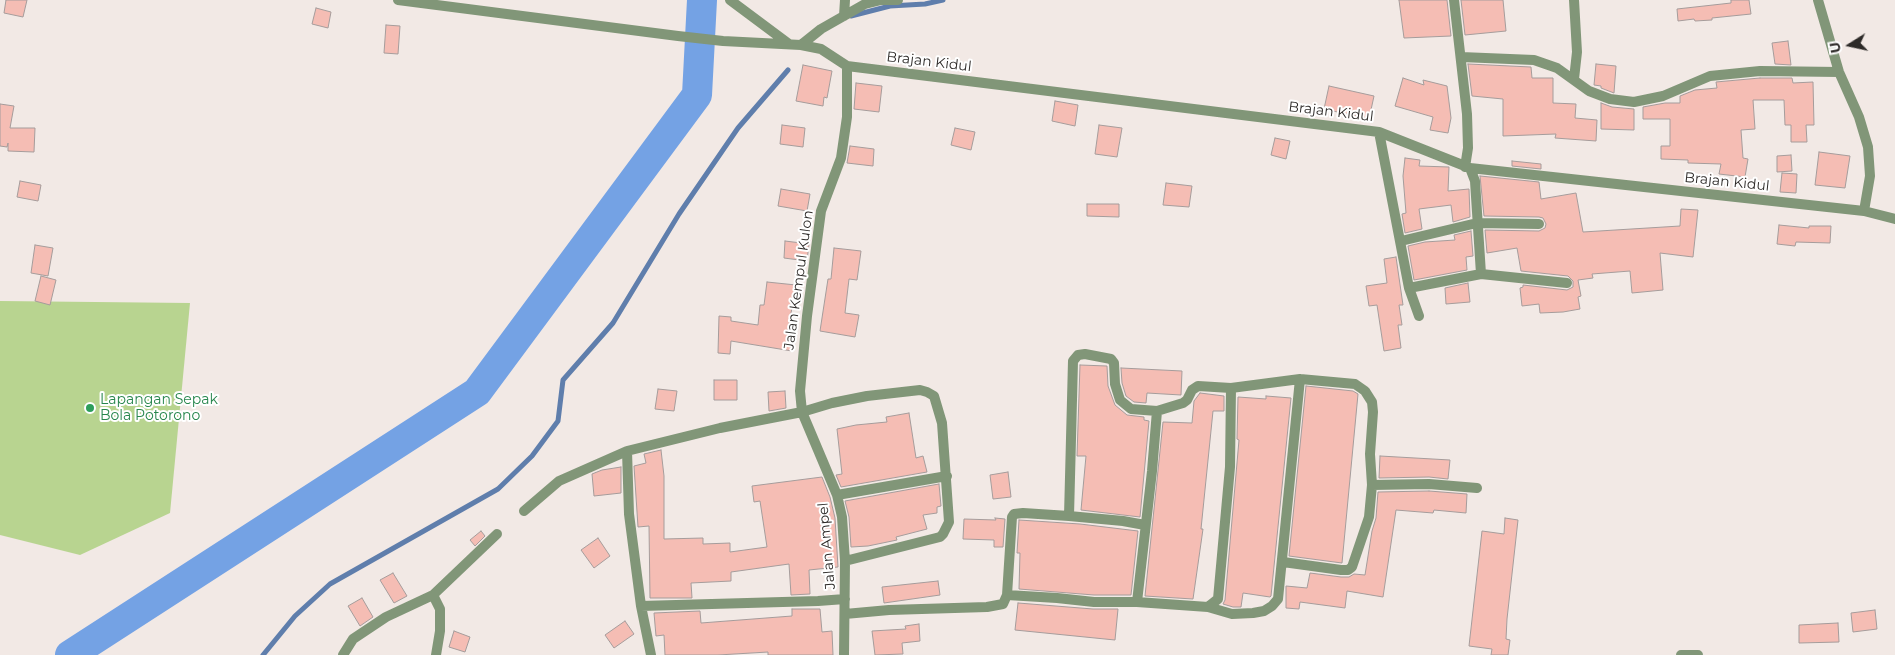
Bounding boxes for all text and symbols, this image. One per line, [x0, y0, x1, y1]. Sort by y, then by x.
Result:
north arrow [1825, 20, 1875, 70]
text: U [1825, 41, 1845, 55]
street label: Brajan Kidul [886, 48, 972, 76]
street label: Brajan Kidul [1288, 98, 1374, 126]
street label: Brajan Kidul [1684, 169, 1770, 195]
street label: Jalan Kempul Kulon [781, 209, 817, 351]
place label: Lapangan Sepak Bola Potorono [100, 392, 218, 424]
marker: Lapangan Sepak Bola Potorono [84, 402, 96, 414]
street label: Jalan Ampel [815, 502, 839, 590]

